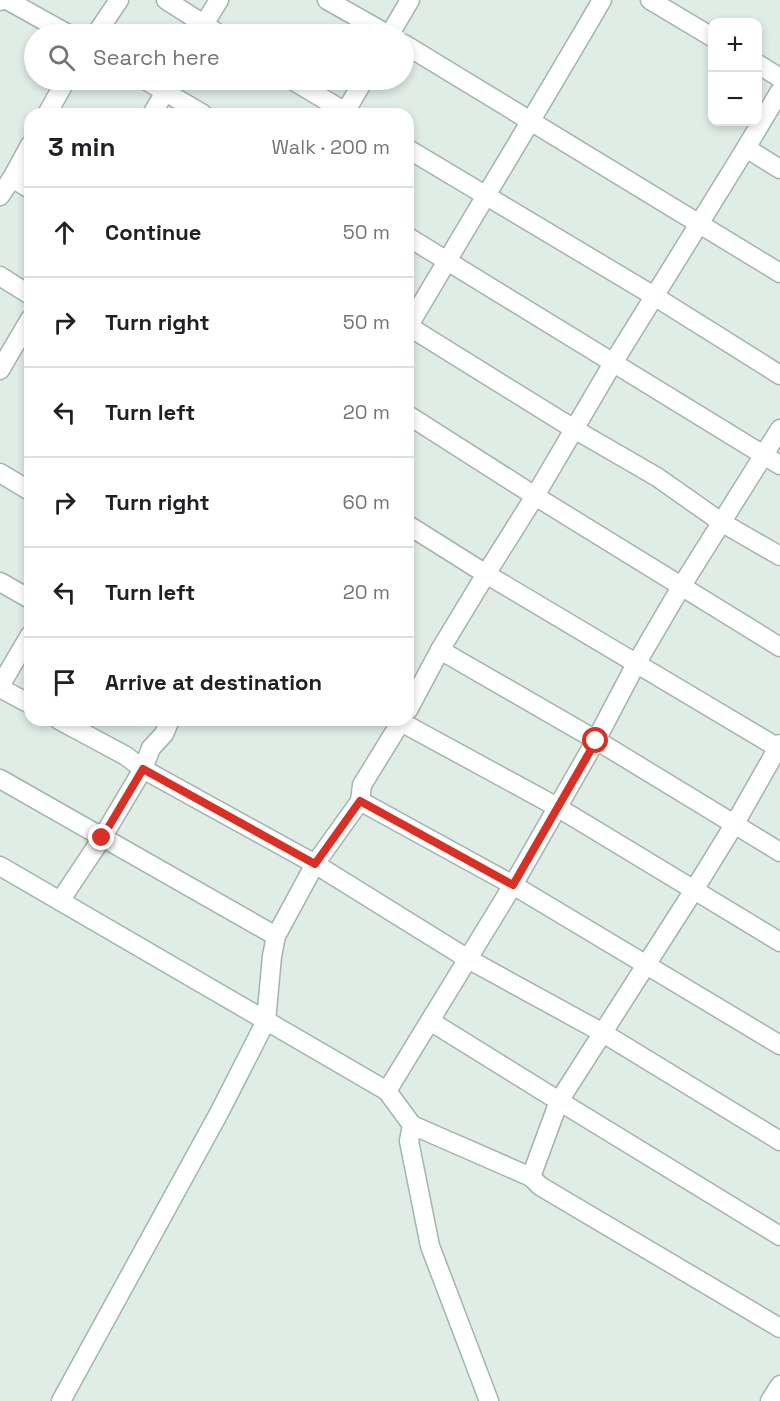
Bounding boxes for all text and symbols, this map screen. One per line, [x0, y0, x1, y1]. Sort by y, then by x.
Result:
map controls [708, 18, 762, 126]
button: + [708, 18, 762, 72]
search box [24, 24, 414, 90]
icon: search [45, 41, 78, 74]
text: Search here [93, 43, 220, 71]
button: − [708, 72, 762, 126]
text: 3 min [48, 130, 116, 164]
text: Walk · 200 m [271, 134, 390, 160]
icon: ahead [48, 216, 81, 249]
text: Continue [105, 218, 201, 246]
text: 50 m [343, 219, 390, 245]
icon: right [48, 306, 81, 339]
text: Turn right [105, 308, 210, 336]
text: 50 m [343, 309, 390, 335]
icon: left [48, 396, 81, 429]
text: Turn left [105, 398, 195, 426]
text: 20 m [343, 399, 390, 425]
icon: right [48, 486, 81, 519]
text: Turn right [105, 488, 210, 516]
text: 60 m [343, 489, 390, 515]
icon: left [48, 576, 81, 609]
text: Turn left [105, 578, 195, 606]
text: 20 m [343, 579, 390, 605]
icon: arrive [48, 666, 81, 699]
text: Arrive at destination [105, 668, 322, 696]
route start [582, 727, 608, 753]
route end [88, 824, 114, 850]

